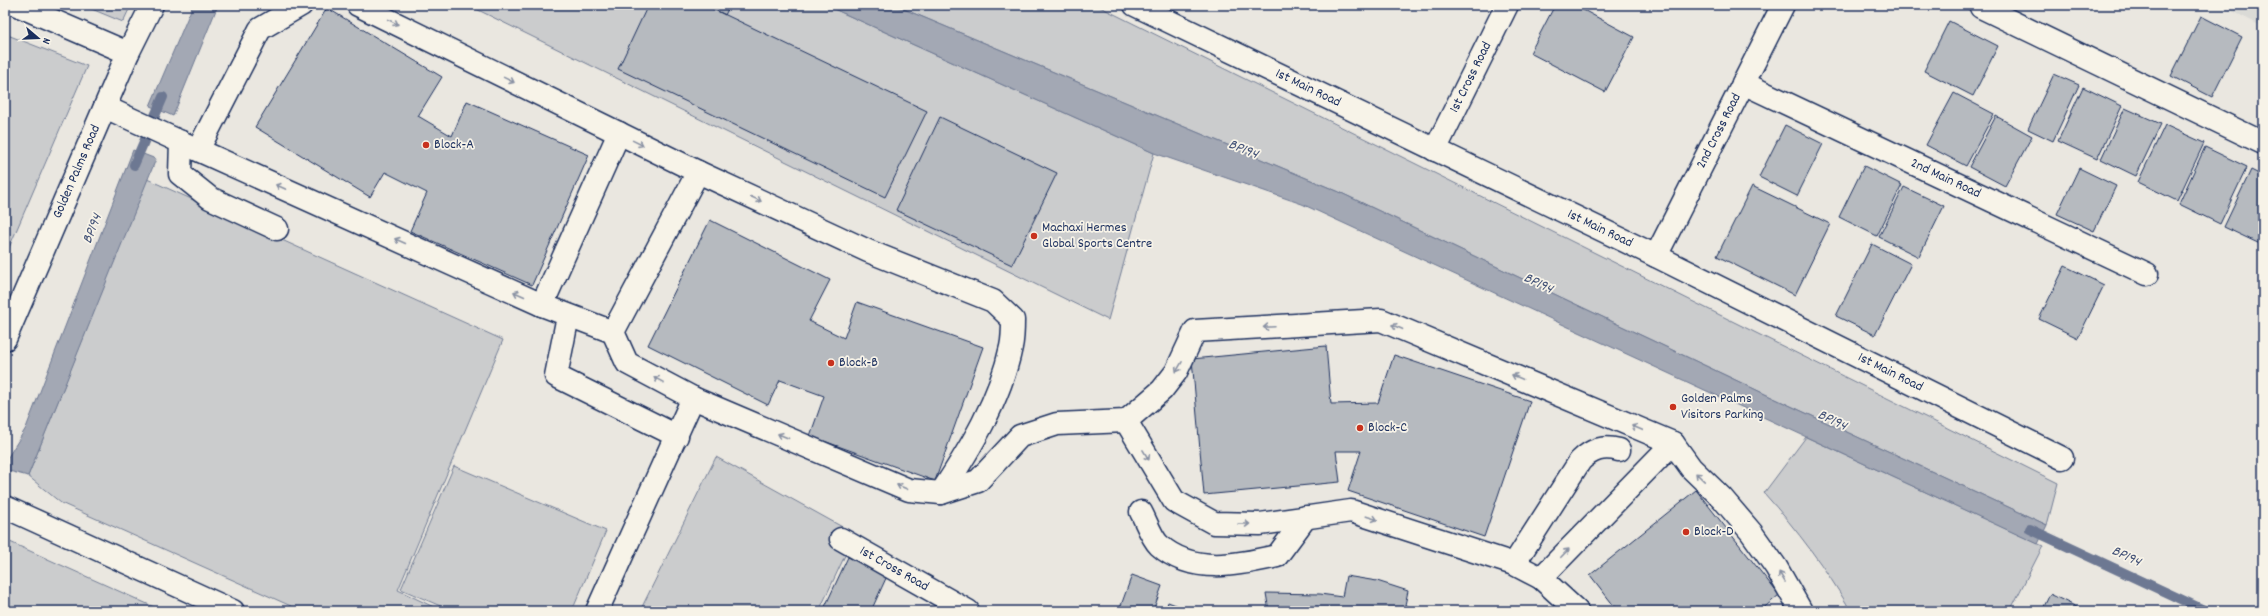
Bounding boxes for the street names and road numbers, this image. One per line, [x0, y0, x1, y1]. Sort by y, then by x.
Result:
street label: 1st Cross Road [1445, 39, 1497, 116]
street label: 1st Main Road [1272, 64, 1344, 113]
street label: 2nd Cross Road [1692, 90, 1747, 172]
street label: Golden Palms Road [48, 122, 106, 222]
street label: 2nd Main Road [1907, 154, 1984, 204]
street label: 1st Main Road [1564, 205, 1636, 253]
street label: 1st Main Road [1854, 348, 1926, 397]
street label: 1st Cross Road [856, 541, 932, 597]

